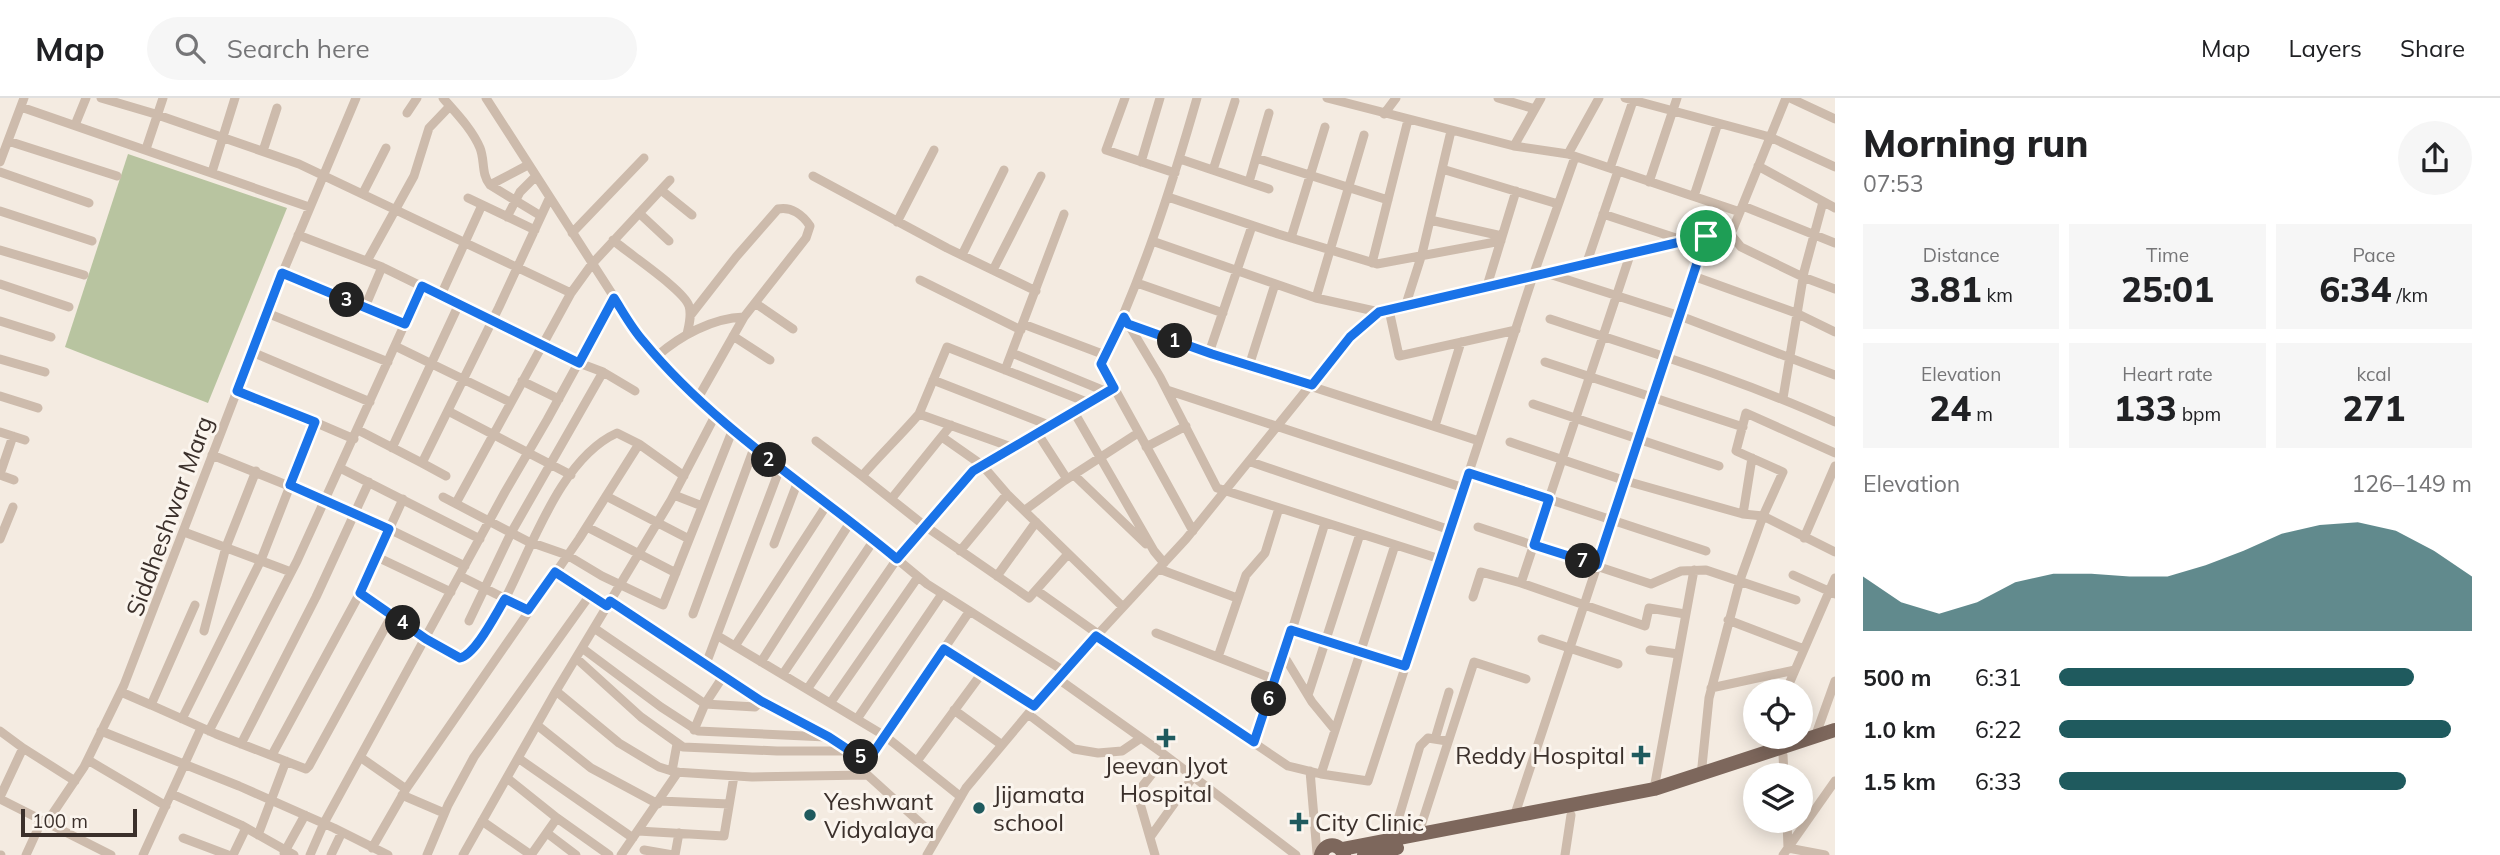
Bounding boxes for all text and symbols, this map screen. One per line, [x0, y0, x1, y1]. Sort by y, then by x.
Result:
search box [147, 17, 637, 80]
text: Map [35, 28, 105, 69]
icon: search [171, 29, 209, 67]
text: Search here [227, 32, 370, 65]
text: Map [2201, 33, 2250, 63]
text: Layers [2288, 33, 2362, 63]
text: Share [2400, 33, 2465, 63]
text: Morning run [1863, 119, 2089, 167]
button: share [2398, 121, 2472, 195]
text: 07:53 [1863, 169, 1923, 198]
pin [1676, 206, 1736, 266]
icon: arrive [1687, 217, 1725, 255]
text: Distance [1923, 243, 2000, 267]
text: Time [2146, 243, 2189, 267]
text: Pace [2352, 243, 2395, 267]
text: 3.81 [1909, 267, 1982, 311]
text: 25:01 [2121, 267, 2214, 311]
text: 6:34 [2319, 267, 2391, 311]
pin: 3 [330, 282, 364, 318]
text: km [1982, 283, 2013, 307]
text: /km [2391, 283, 2428, 307]
text: 3 [341, 287, 352, 311]
pin: 1 [1158, 324, 1192, 358]
text: 1 [1169, 328, 1180, 352]
text: Elevation [1921, 362, 2001, 386]
text: Heart rate [2122, 362, 2213, 386]
text: kcal [2356, 362, 2391, 386]
text: 24 [1929, 386, 1971, 430]
text: 133 [2114, 386, 2177, 430]
text: 271 [2342, 386, 2405, 430]
text: m [1971, 402, 1993, 426]
text: bpm [2177, 402, 2221, 426]
street label: Siddheshwar Marg [119, 412, 219, 620]
pin: 2 [752, 442, 786, 478]
text: 2 [763, 447, 774, 471]
text: Elevation [1863, 469, 1960, 498]
text: 126–149 m [2351, 469, 2472, 498]
pin: 7 [1566, 544, 1600, 578]
text: 7 [1577, 548, 1588, 572]
pin: 4 [386, 606, 420, 640]
text: 4 [397, 610, 408, 634]
text: 500 m [1863, 663, 1931, 692]
text: 6:31 [1975, 663, 2022, 692]
map controls [1743, 679, 1813, 833]
button: locate [1743, 679, 1813, 749]
pin: 6 [1252, 682, 1286, 716]
text: 6 [1263, 686, 1274, 710]
text: 1.0 km [1863, 715, 1936, 744]
text: 6:22 [1975, 715, 2022, 744]
marker: Jeevan Jyot Hospital [1156, 728, 1176, 748]
pin: 5 [844, 740, 878, 774]
place label: Reddy Hospital [1455, 740, 1625, 770]
text: 5 [855, 744, 866, 768]
marker: Reddy Hospital [1631, 745, 1651, 765]
place label: Jeevan Jyot Hospital [1104, 750, 1228, 808]
button: layers [1743, 763, 1813, 833]
text: 1.5 km [1863, 767, 1936, 796]
text: 6:33 [1975, 767, 2022, 796]
place label: Jijamata school [993, 779, 1085, 837]
place label: Yeshwant Vidyalaya [823, 786, 935, 844]
marker: Jijamata school [971, 800, 987, 816]
scale bar [21, 806, 136, 838]
marker: Yeshwant Vidyalaya [802, 807, 818, 823]
place label: City Clinic [1315, 807, 1424, 837]
text: 100 m [32, 809, 88, 833]
marker: City Clinic [1289, 812, 1309, 832]

